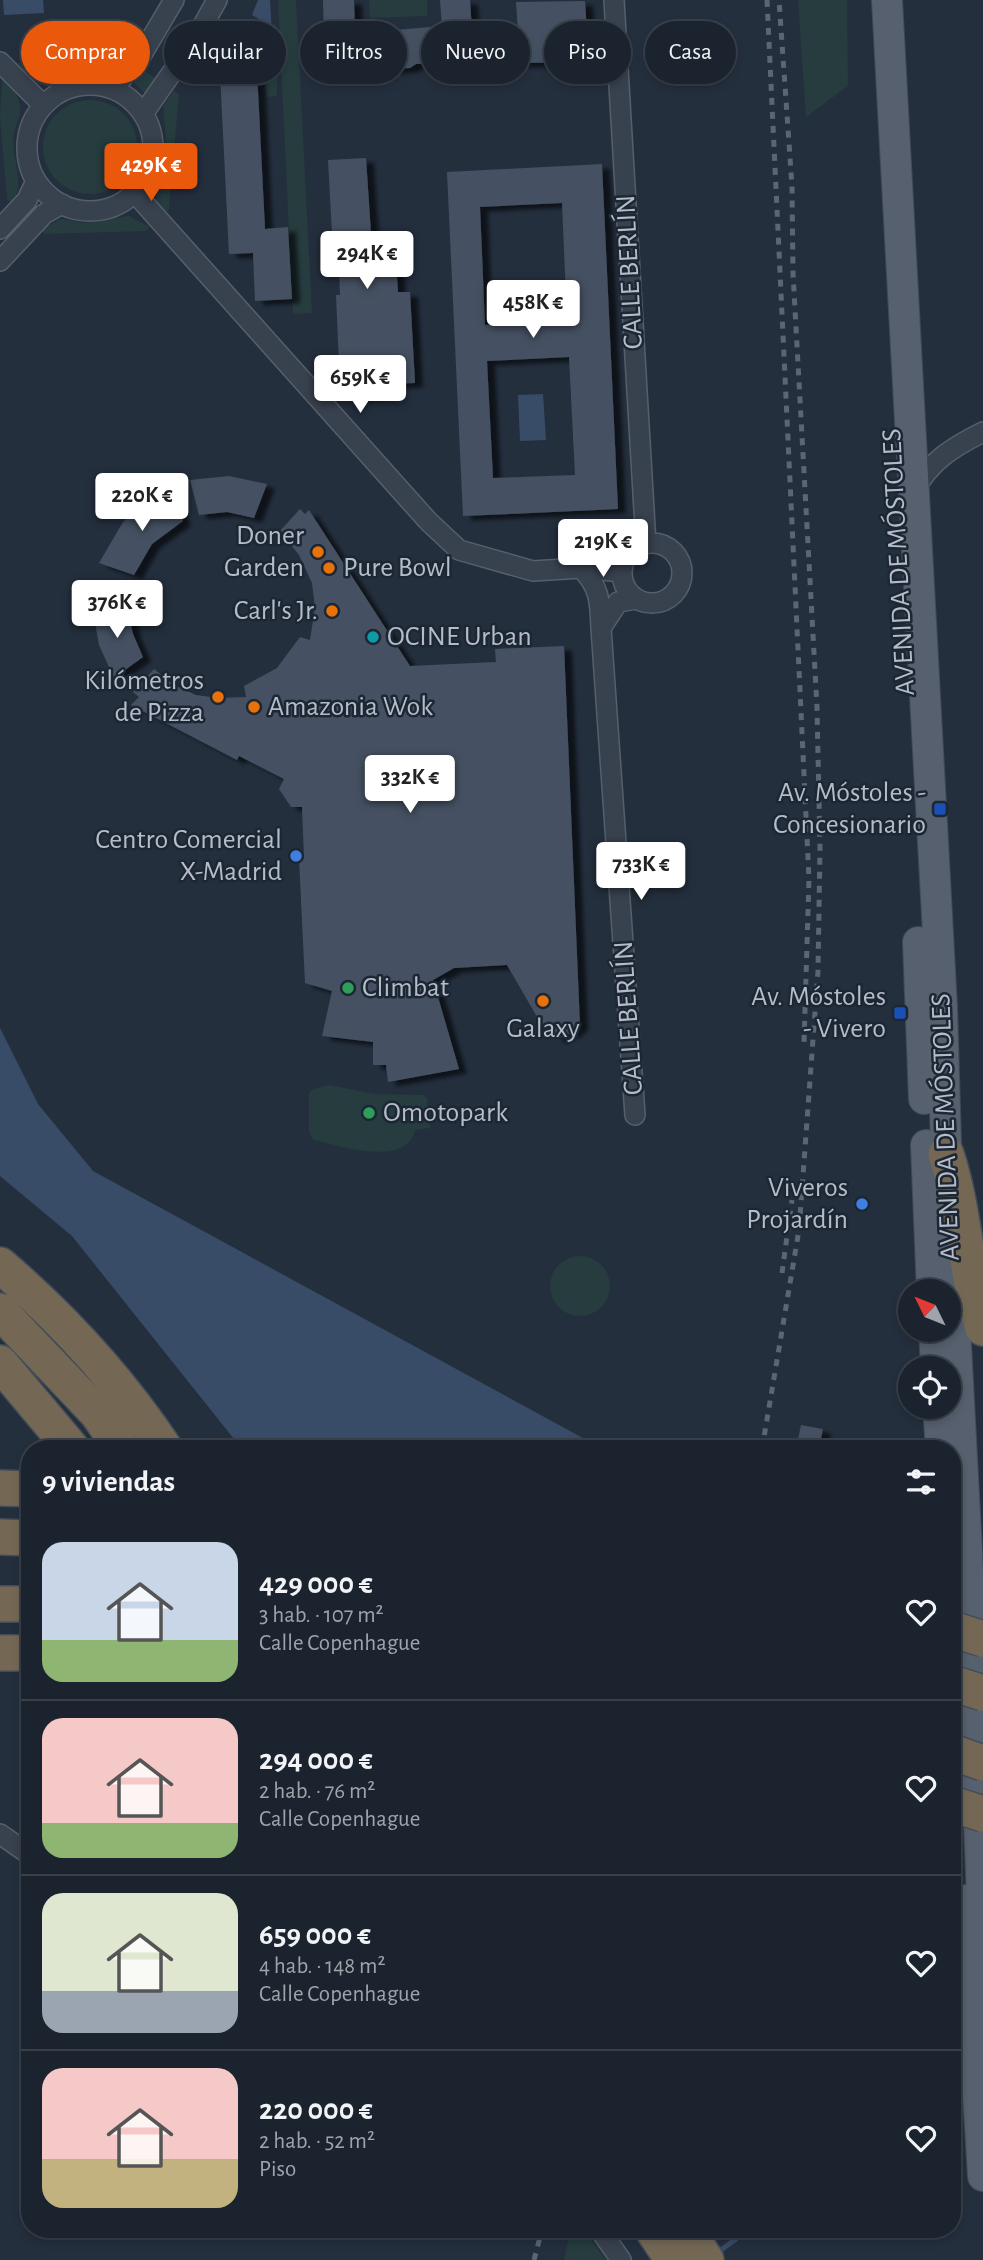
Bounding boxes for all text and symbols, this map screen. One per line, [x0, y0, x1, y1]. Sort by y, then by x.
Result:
chip: Comprar [21, 21, 150, 84]
chip: Alquilar [164, 21, 286, 84]
chip: Filtros [300, 21, 407, 84]
chip: Nuevo [421, 21, 530, 84]
chip: Piso [544, 21, 631, 84]
chip: Casa [645, 21, 736, 84]
pin: 429K € [94, 144, 208, 203]
text: 429K € [120, 154, 182, 177]
street label: CALLE BERLÍN [609, 194, 648, 350]
pin: 294K € [310, 232, 424, 291]
text: 294K € [336, 242, 398, 265]
pin: 458K € [476, 280, 590, 340]
text: 458K € [503, 291, 563, 314]
pin: 659K € [303, 356, 417, 415]
text: 659K € [330, 366, 390, 389]
street label: AVENIDA DE MÓSTOLES [875, 428, 920, 696]
pin: 220K € [85, 474, 199, 533]
text: 220K € [111, 484, 173, 507]
pin: 219K € [546, 520, 660, 579]
place label: Doner Garden [224, 522, 304, 582]
text: 219K € [574, 530, 632, 553]
marker: Doner Garden [310, 544, 326, 560]
place label: Pure Bowl [343, 554, 452, 582]
marker: Pure Bowl [321, 560, 337, 576]
pin: 376K € [60, 580, 174, 640]
text: 376K € [88, 591, 146, 614]
place label: Carl's Jr. [234, 597, 318, 625]
marker: Carl's Jr. [324, 603, 340, 619]
place label: OCINE Urban [387, 623, 532, 651]
marker: OCINE Urban [365, 629, 381, 645]
place label: Kilómetros de Pizza [84, 667, 204, 727]
marker: Kilómetros de Pizza [210, 689, 226, 705]
place label: Amazonia Wok [268, 693, 433, 721]
marker: Amazonia Wok [246, 699, 262, 715]
pin: 332K € [353, 756, 467, 815]
text: 332K € [381, 766, 439, 789]
place label: Av. Móstoles - Concesionario [773, 779, 926, 839]
marker: Av. Móstoles - Concesionario [932, 801, 948, 817]
place label: Centro Comercial X-Madrid [95, 826, 282, 886]
pin: 733K € [584, 842, 698, 902]
marker: Centro Comercial X-Madrid [288, 848, 304, 864]
text: 733K € [612, 853, 670, 876]
street label: CALLE BERLÍN [607, 940, 648, 1096]
place label: Climbat [362, 974, 449, 1002]
marker: Climbat [340, 980, 356, 996]
place label: Av. Móstoles - Vivero [751, 983, 886, 1043]
marker: Galaxy [535, 993, 551, 1009]
street label: AVENIDA DE MÓSTOLES [924, 993, 965, 1261]
marker: Av. Móstoles - Vivero [892, 1005, 908, 1021]
place label: Galaxy [506, 1015, 580, 1043]
place label: Omotopark [383, 1099, 508, 1127]
marker: Omotopark [361, 1105, 377, 1121]
place label: Viveros Projardín [746, 1174, 848, 1234]
marker: Viveros Projardín [854, 1196, 870, 1212]
north arrow [898, 1279, 961, 1342]
map controls [898, 1279, 961, 1419]
button: locate [898, 1356, 961, 1419]
icon: filters [902, 1463, 940, 1501]
text: 9 viviendas [42, 1467, 175, 1497]
text: 429 000 € [259, 1569, 373, 1599]
icon: home [98, 1570, 182, 1654]
icon: heart [902, 1593, 940, 1631]
text: 3 hab. · 107 m² [259, 1604, 384, 1627]
text: Calle Copenhague [259, 1632, 420, 1655]
text: 294 000 € [259, 1745, 373, 1775]
icon: home [98, 1746, 182, 1830]
icon: heart [902, 1769, 940, 1807]
text: 2 hab. · 76 m² [259, 1780, 375, 1803]
text: Calle Copenhague [259, 1808, 420, 1831]
text: 659 000 € [259, 1920, 371, 1950]
icon: home [98, 1921, 182, 2005]
icon: heart [902, 1944, 940, 1982]
text: 4 hab. · 148 m² [259, 1955, 385, 1978]
text: Calle Copenhague [259, 1983, 420, 2006]
text: 220 000 € [259, 2095, 373, 2125]
icon: home [98, 2096, 182, 2180]
icon: heart [902, 2119, 940, 2157]
text: 2 hab. · 52 m² [259, 2130, 375, 2153]
text: Piso [259, 2158, 296, 2181]

